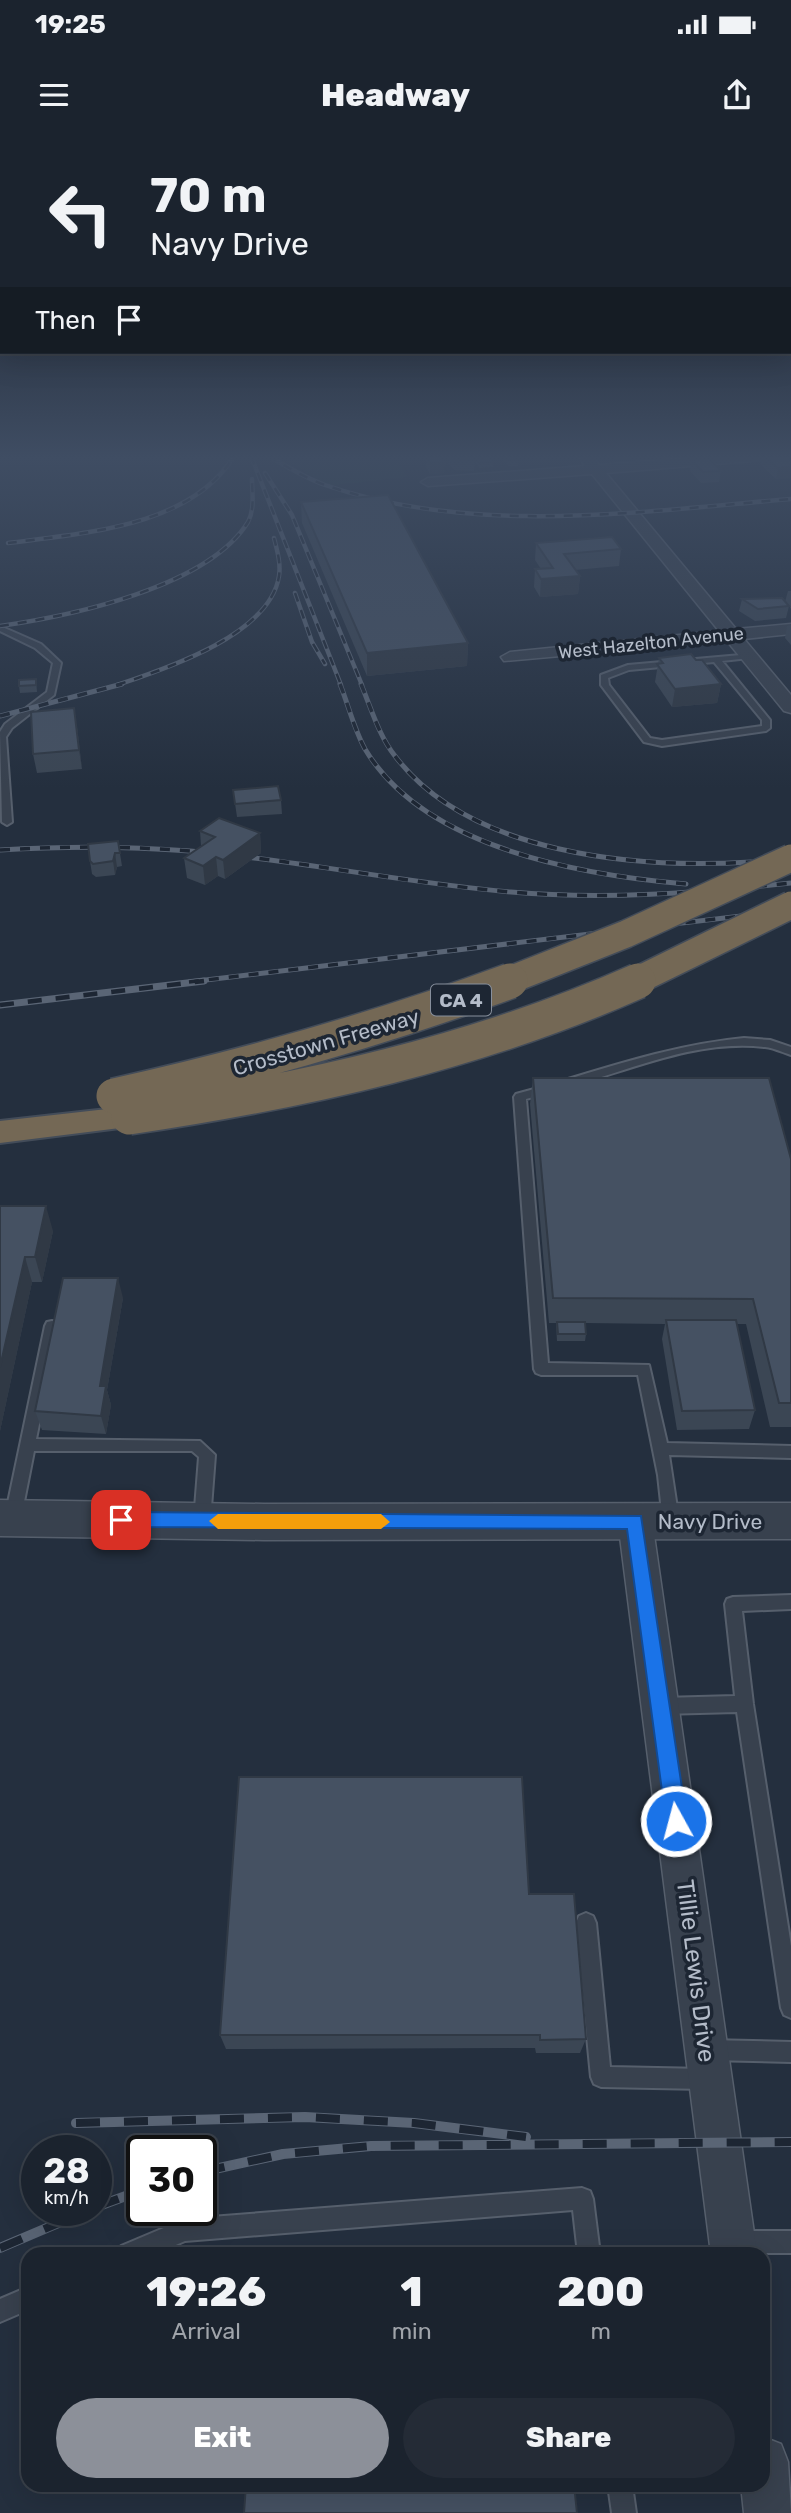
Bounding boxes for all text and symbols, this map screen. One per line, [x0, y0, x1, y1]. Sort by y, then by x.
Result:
text: 19:25 [35, 9, 106, 40]
icon: menu [35, 76, 73, 114]
text: Headway [321, 76, 470, 114]
icon: share [718, 76, 756, 114]
text: 70 m [150, 166, 267, 224]
icon: left [35, 168, 126, 259]
text: Navy Drive [150, 225, 309, 263]
icon: arrive [110, 301, 148, 339]
text: Then [35, 305, 96, 336]
street label: West Hazelton Avenue [557, 622, 745, 664]
road number: CA 4 [431, 985, 491, 1016]
street label: Crosstown Freeway [230, 1003, 422, 1081]
pin [91, 1490, 151, 1550]
icon: arrive [102, 1501, 140, 1539]
street label: Navy Drive [658, 1509, 762, 1534]
position arrow [639, 1784, 713, 1858]
street label: Tillie Lewis Drive [671, 1878, 721, 2064]
speed limit sign: 30 [126, 2135, 217, 2226]
text: 28 [43, 2150, 90, 2192]
text: km/h [44, 2187, 89, 2209]
text: 19:26 [147, 2267, 266, 2317]
text: 1 [401, 2267, 423, 2317]
text: 200 [557, 2267, 644, 2317]
text: Arrival [172, 2317, 241, 2345]
text: min [392, 2317, 432, 2345]
text: m [591, 2317, 611, 2345]
button: Exit [56, 2398, 389, 2478]
button: Share [403, 2398, 735, 2478]

